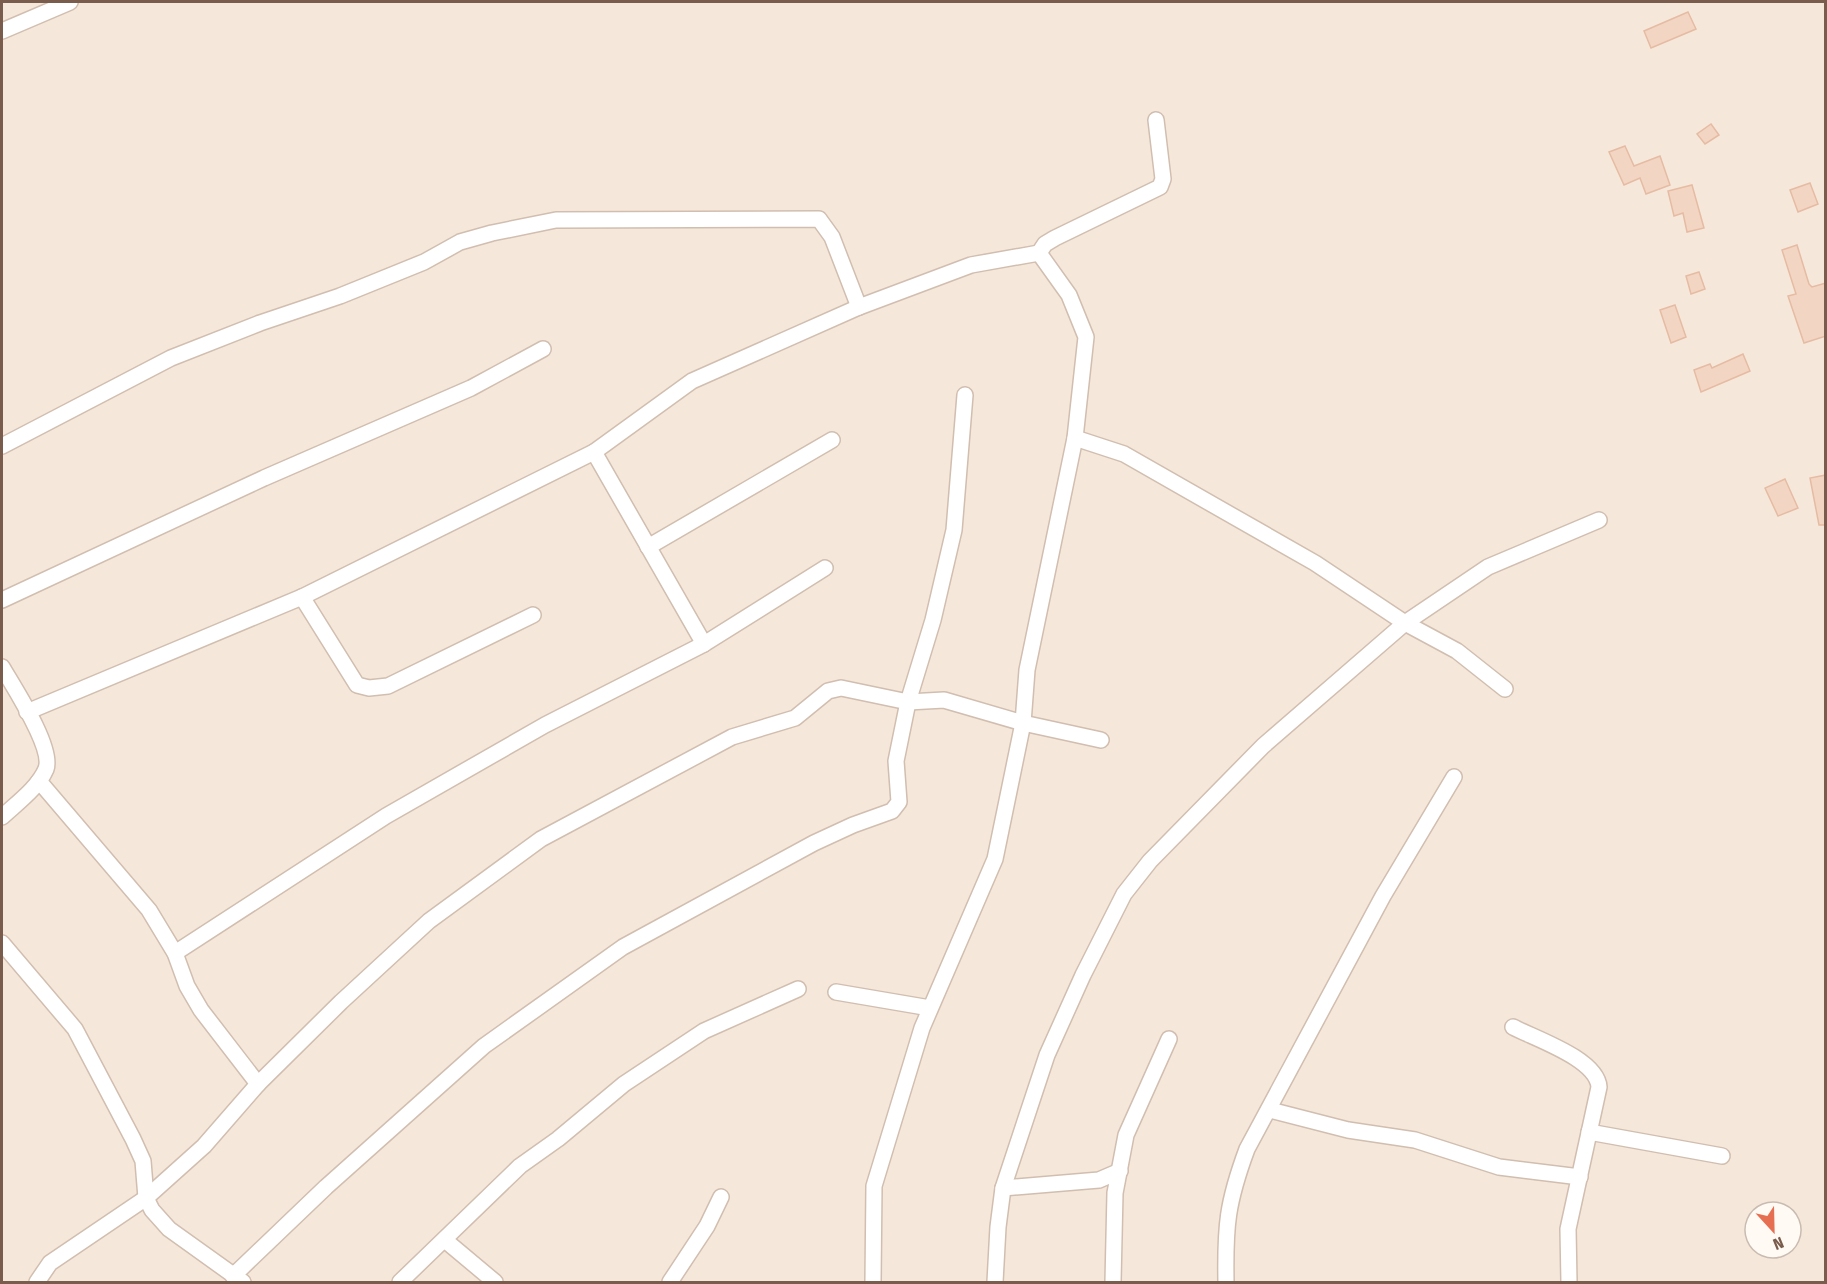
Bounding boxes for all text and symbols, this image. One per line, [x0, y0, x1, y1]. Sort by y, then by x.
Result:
north arrow [1743, 1200, 1803, 1260]
text: N [1770, 1233, 1786, 1254]

